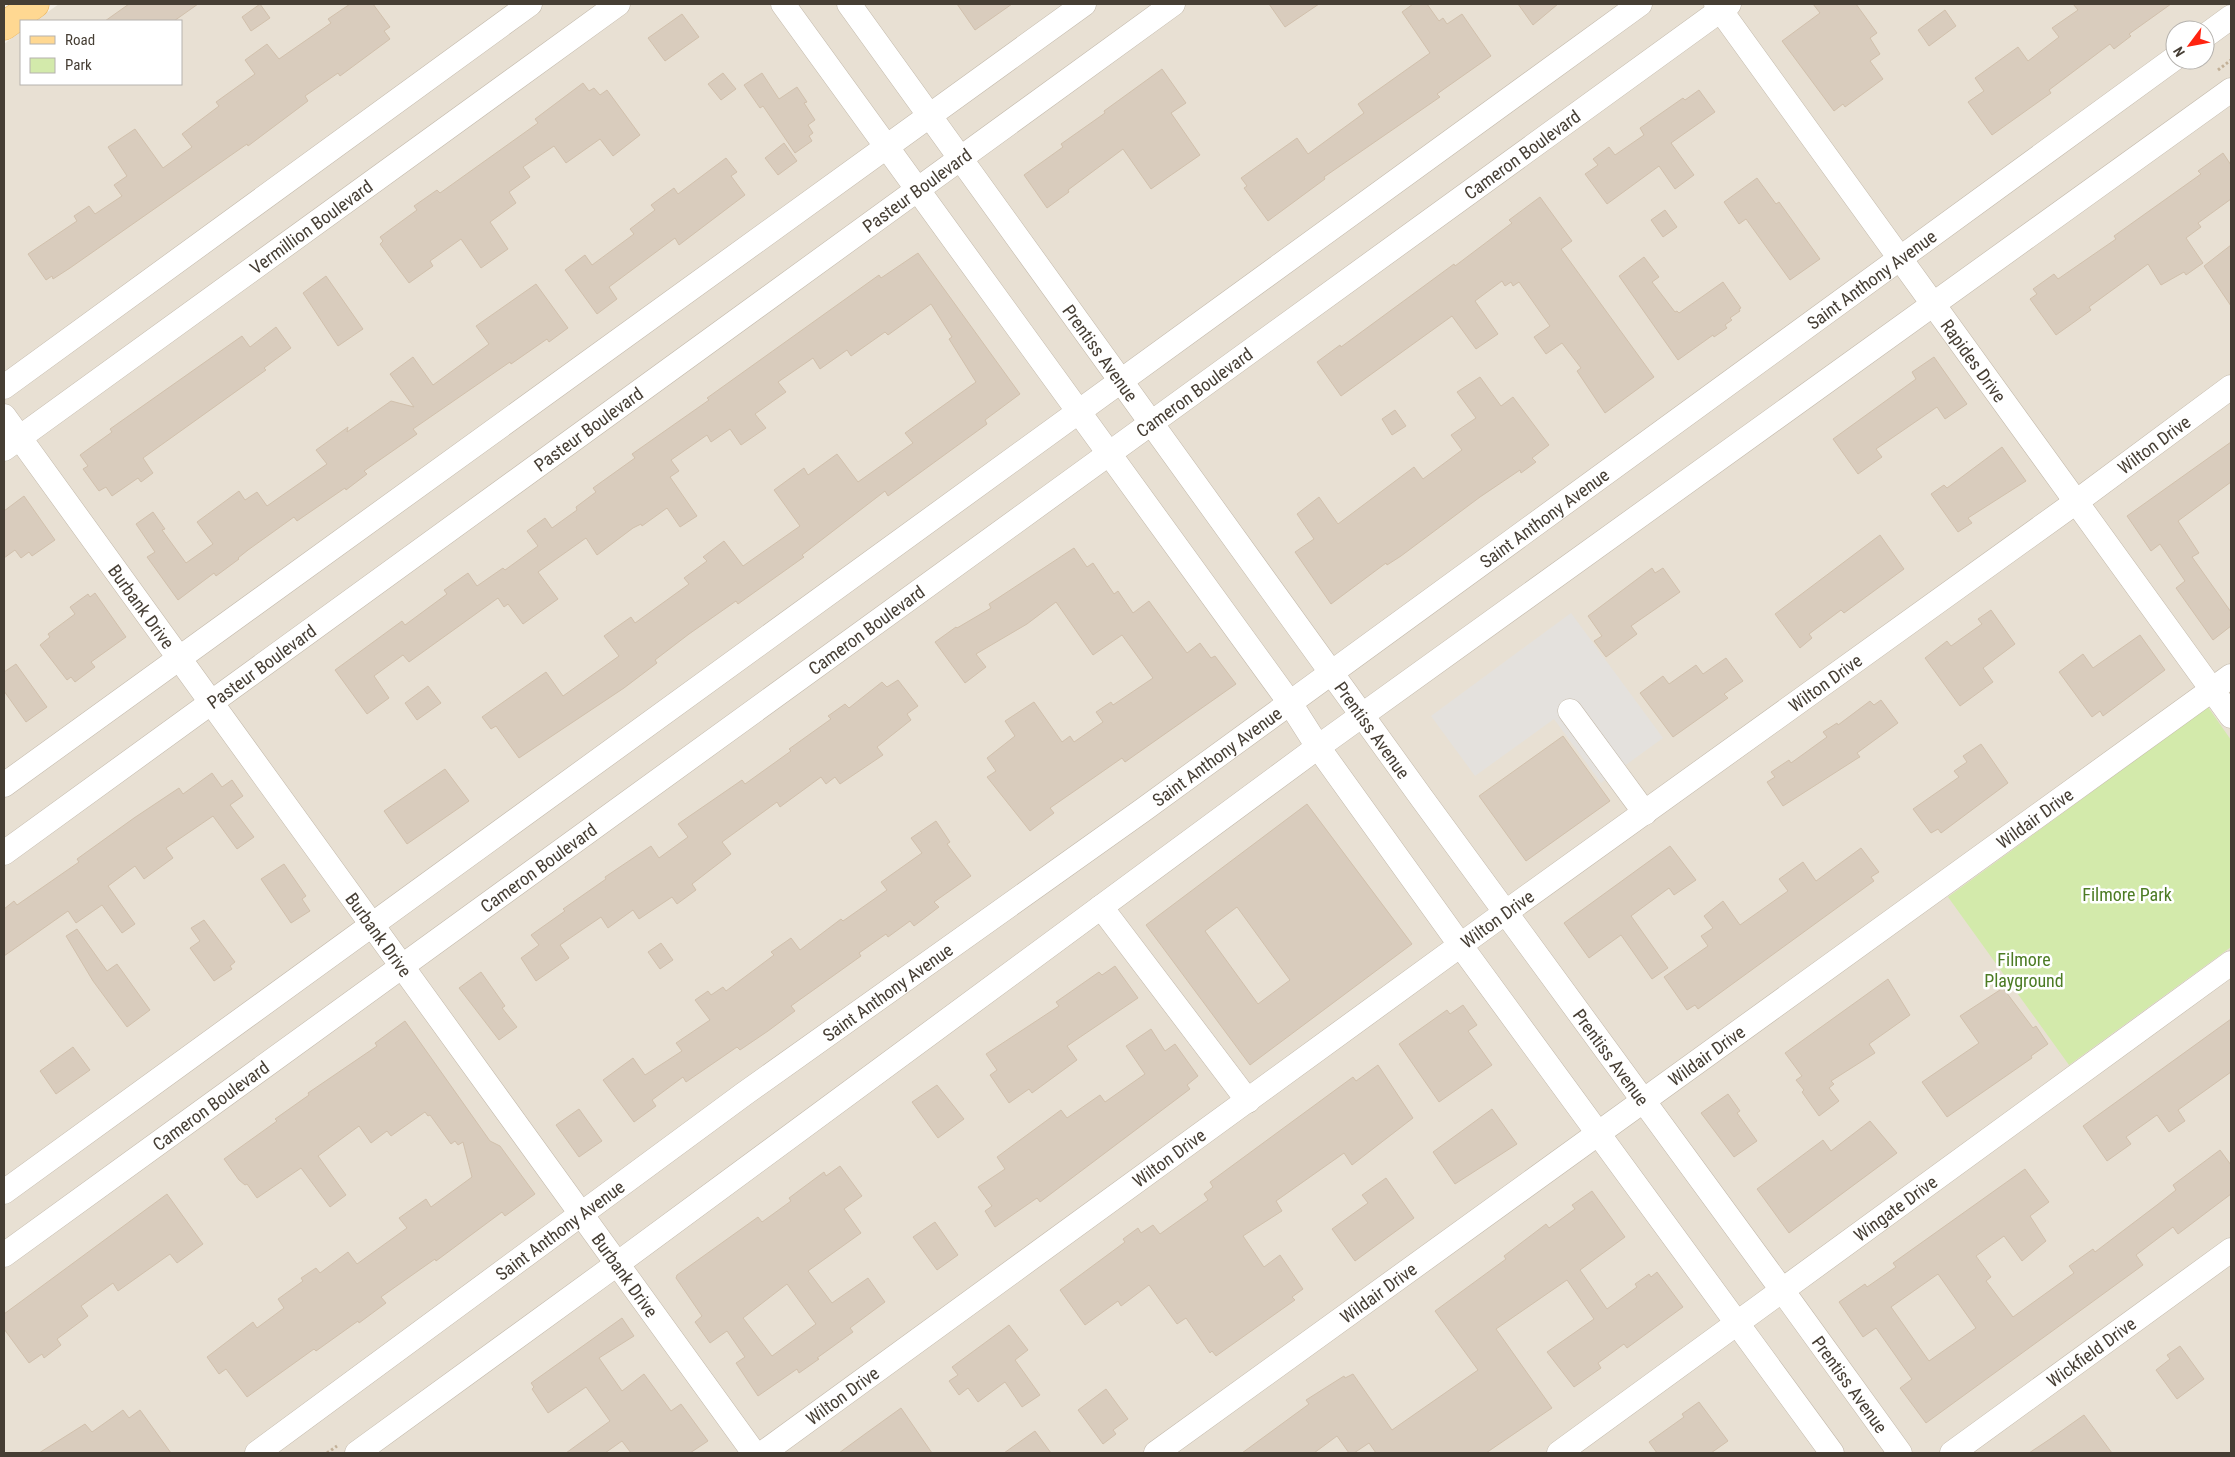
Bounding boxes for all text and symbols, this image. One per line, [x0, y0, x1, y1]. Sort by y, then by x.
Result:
legend [20, 20, 182, 85]
north arrow [2165, 20, 2215, 70]
text: Road [65, 31, 95, 49]
text: N [2170, 44, 2188, 60]
text: Park [65, 56, 92, 74]
street label: Cameron Boulevard [1460, 105, 1584, 203]
street label: Pasteur Boulevard [858, 144, 975, 237]
street label: Vermillion Boulevard [246, 175, 376, 278]
street label: Saint Anthony Avenue [1803, 225, 1940, 333]
street label: Prentiss Avenue [1059, 300, 1143, 405]
street label: Rapides Drive [1937, 315, 2011, 406]
street label: Cameron Boulevard [1132, 343, 1256, 441]
street label: Pasteur Boulevard [530, 382, 647, 475]
street label: Wilton Drive [2113, 411, 2194, 478]
street label: Saint Anthony Avenue [1475, 464, 1613, 572]
street label: Burbank Drive [104, 560, 179, 652]
street label: Cameron Boulevard [804, 581, 928, 679]
street label: Pasteur Boulevard [203, 620, 320, 713]
street label: Wilton Drive [1784, 649, 1866, 716]
street label: Prentiss Avenue [1331, 677, 1415, 782]
street label: Saint Anthony Avenue [1148, 702, 1285, 810]
street label: Wildair Drive [1992, 783, 2077, 853]
street label: Cameron Boulevard [476, 818, 601, 917]
park label: Filmore Park [2082, 884, 2172, 905]
street label: Wilton Drive [1456, 885, 1538, 952]
street label: Burbank Drive [342, 889, 416, 981]
street label: Saint Anthony Avenue [818, 939, 956, 1045]
park label: Filmore Playground [1984, 949, 2064, 991]
street label: Prentiss Avenue [1569, 1005, 1654, 1109]
street label: Wildair Drive [1664, 1021, 1749, 1090]
street label: Cameron Boulevard [148, 1056, 273, 1154]
street label: Wilton Drive [1128, 1124, 1209, 1191]
street label: Wingate Drive [1849, 1171, 1941, 1245]
street label: Saint Anthony Avenue [491, 1176, 628, 1284]
street label: Burbank Drive [588, 1229, 663, 1321]
street label: Wildair Drive [1336, 1258, 1420, 1327]
street label: Wickfield Drive [2043, 1313, 2140, 1391]
street label: Prentiss Avenue [1808, 1332, 1892, 1437]
street label: Wilton Drive [802, 1362, 883, 1429]

